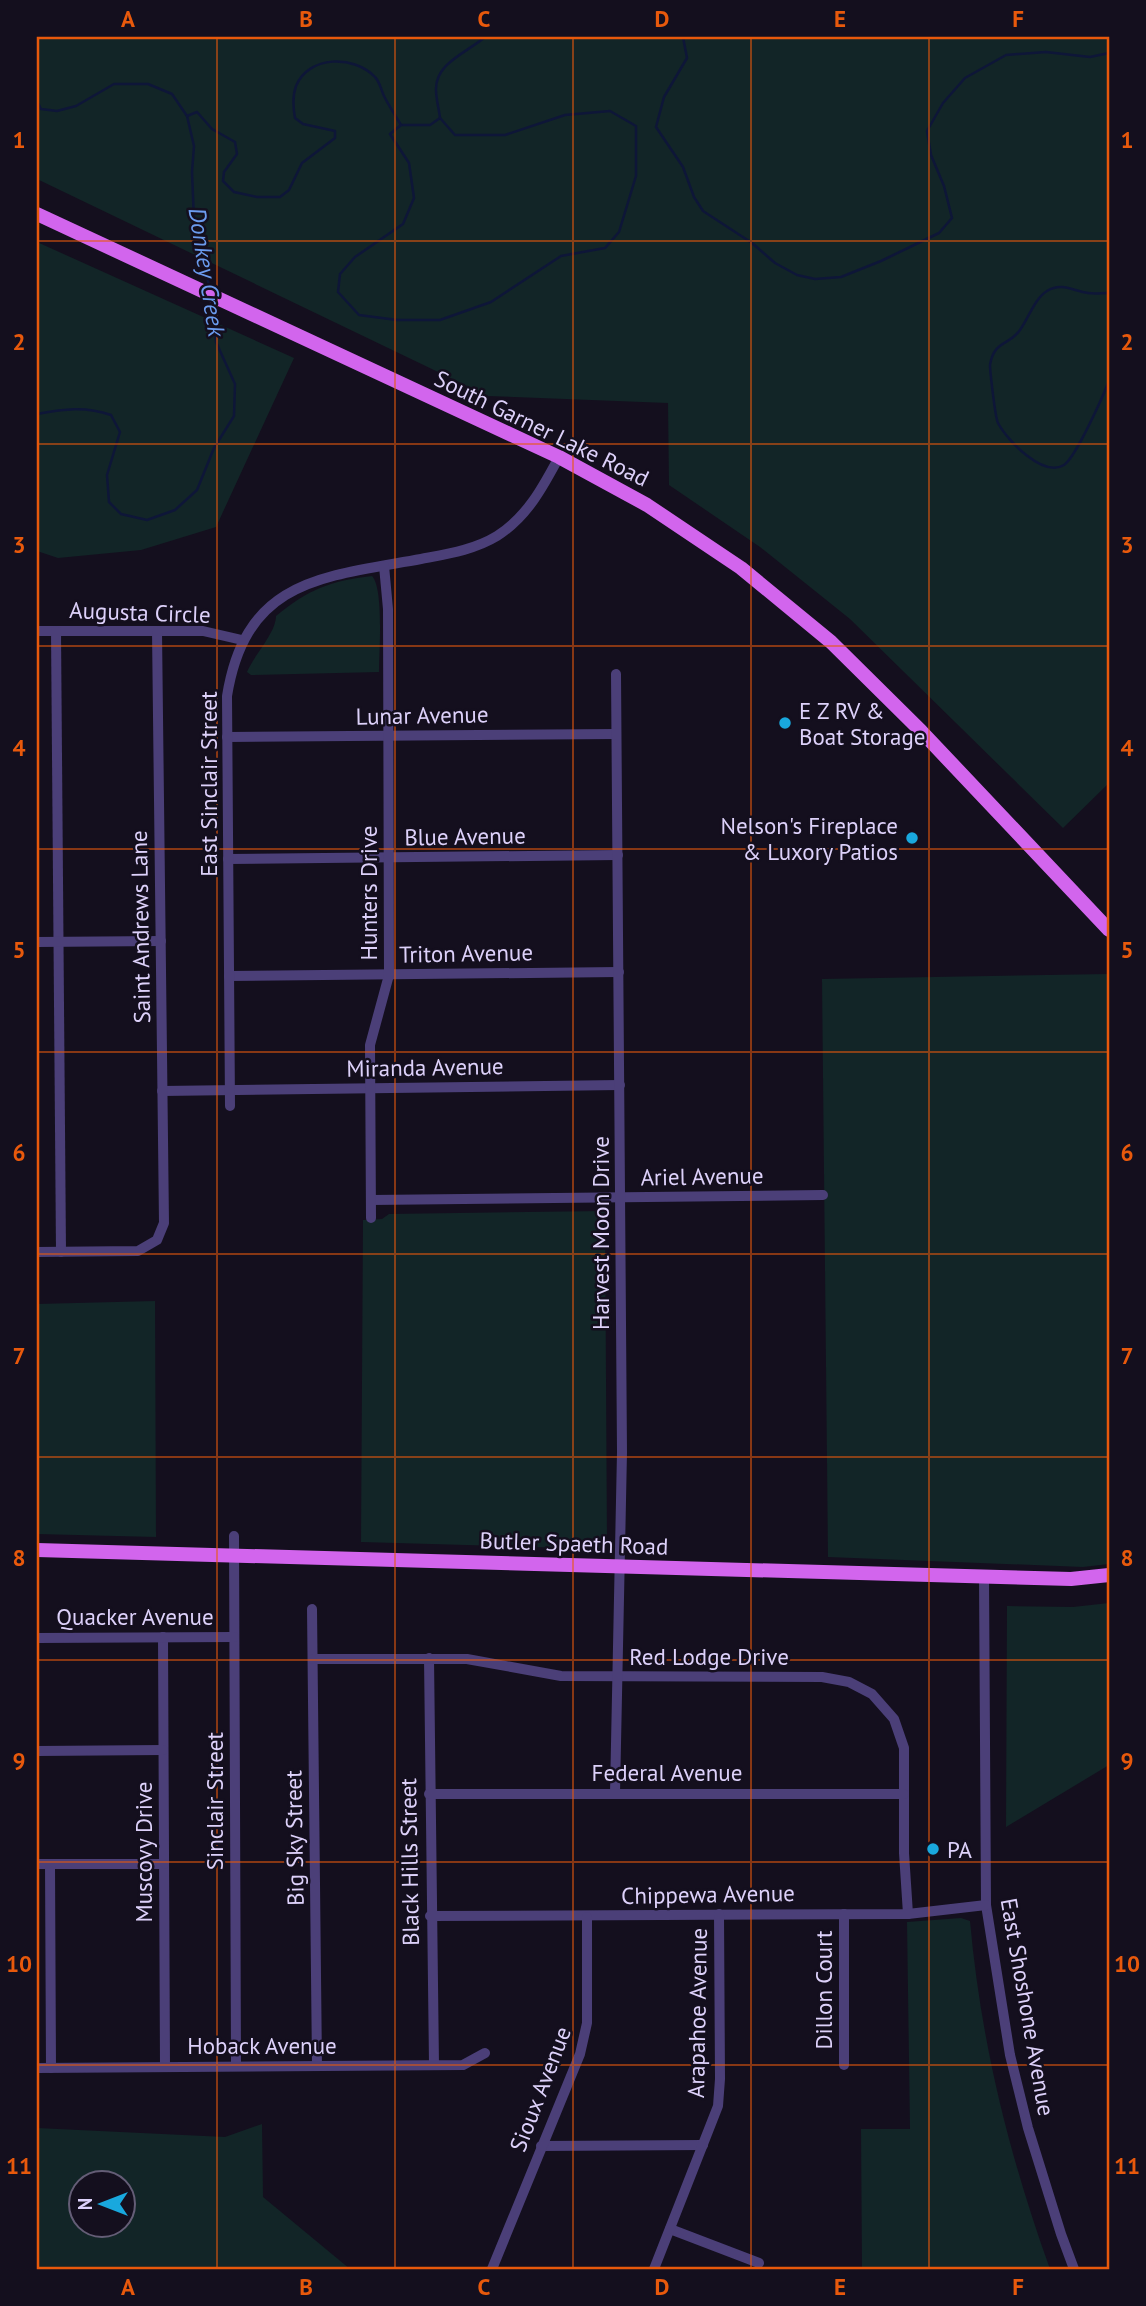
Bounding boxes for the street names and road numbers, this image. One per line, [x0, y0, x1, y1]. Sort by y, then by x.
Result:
street label: South Garner Lake Road [430, 363, 654, 493]
street label: Augusta Circle [69, 595, 211, 629]
street label: East Sinclair Street [194, 691, 223, 877]
street label: Lunar Avenue [355, 699, 489, 731]
street label: Blue Avenue [404, 820, 526, 852]
street label: Hunters Drive [354, 826, 383, 960]
street label: Saint Andrews Lane [124, 830, 156, 1024]
street label: Triton Avenue [399, 937, 533, 969]
street label: Miranda Avenue [346, 1051, 504, 1083]
street label: Harvest Moon Drive [586, 1136, 615, 1330]
street label: Ariel Avenue [640, 1160, 764, 1192]
street label: Butler Spaeth Road [479, 1525, 669, 1561]
street label: Quacker Avenue [56, 1602, 214, 1631]
street label: Red Lodge Drive [629, 1642, 789, 1671]
street label: Sinclair Street [200, 1732, 229, 1870]
street label: Federal Avenue [592, 1758, 742, 1787]
street label: Big Sky Street [278, 1770, 310, 1906]
street label: Black Hills Street [393, 1778, 425, 1946]
street label: Muscovy Drive [129, 1782, 158, 1923]
street label: Chippewa Avenue [621, 1878, 795, 1910]
street label: East Shoshone Avenue [995, 1896, 1061, 2118]
street label: Arapahoe Avenue [681, 1928, 713, 2098]
street label: Dillon Court [809, 1930, 838, 2050]
street label: Sioux Avenue [503, 2022, 577, 2156]
street label: Hoback Avenue [187, 2031, 337, 2060]

